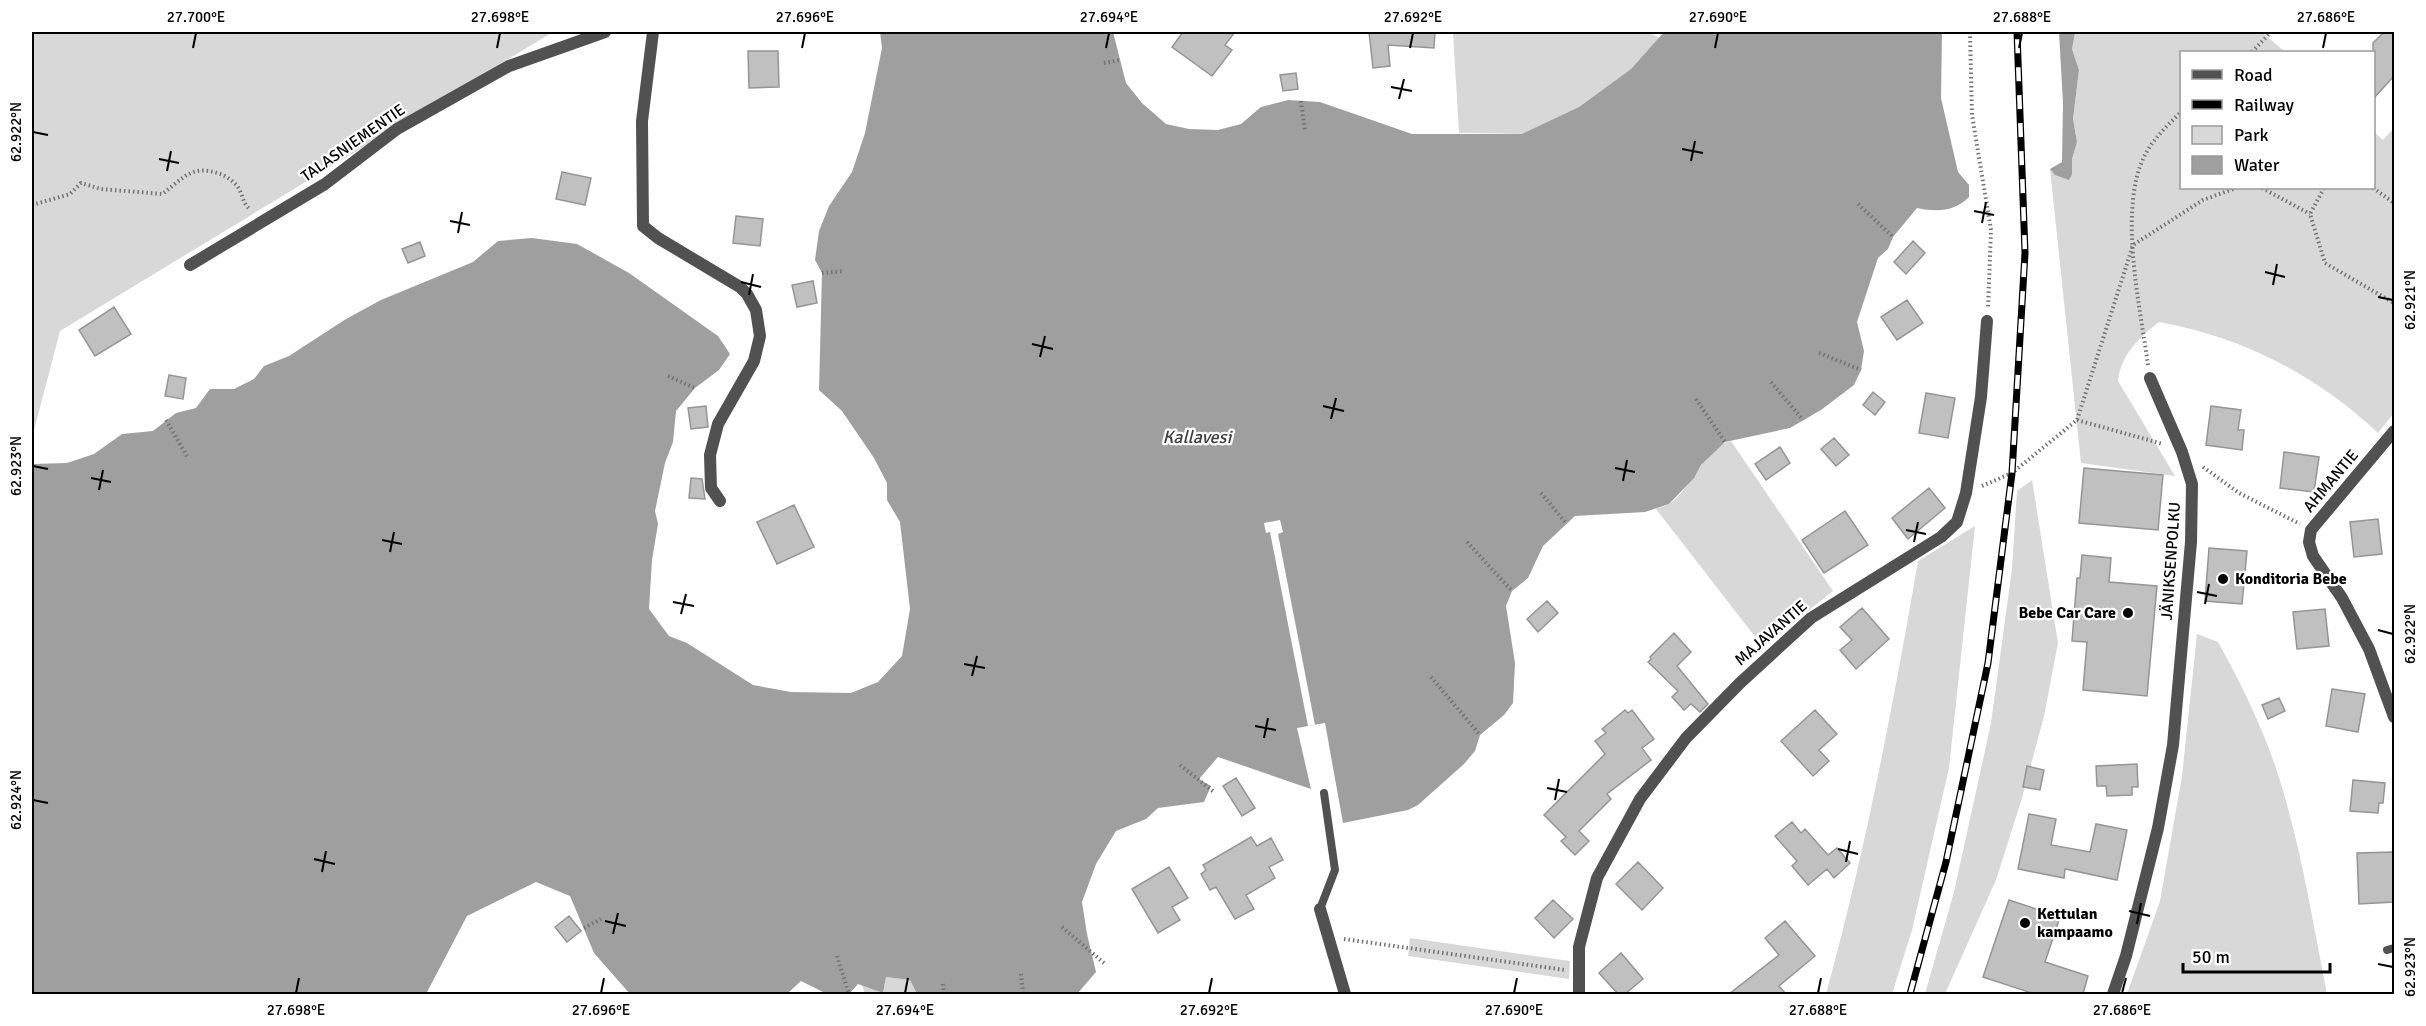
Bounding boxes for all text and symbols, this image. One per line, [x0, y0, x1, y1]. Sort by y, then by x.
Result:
text: 27.700°E [167, 8, 225, 26]
text: 27.698°E [471, 8, 529, 26]
text: 27.696°E [776, 8, 834, 26]
text: 27.694°E [1080, 8, 1138, 26]
text: 27.692°E [1384, 8, 1442, 26]
text: 27.690°E [1689, 8, 1747, 26]
text: 27.688°E [1993, 8, 2051, 26]
text: 27.686°E [2297, 8, 2355, 26]
legend [2180, 51, 2375, 189]
text: Road [2234, 64, 2273, 86]
text: Railway [2234, 94, 2295, 116]
street label: TALASNIEMENTIE [297, 100, 409, 186]
text: 62.922°N [7, 102, 25, 162]
text: Park [2234, 124, 2269, 146]
text: Water [2234, 154, 2280, 176]
text: 62.921°N [2401, 270, 2419, 330]
water label: Kallavesi [1163, 426, 1234, 448]
text: 62.923°N [7, 436, 25, 496]
street label: AHMANTIE [2299, 446, 2363, 516]
street label: JÄNIKSENPOLKU [2157, 501, 2185, 621]
place label: Konditoria Bebe [2235, 569, 2347, 589]
marker: Konditoria Bebe [2216, 572, 2230, 586]
street label: MAJAVANTIE [1731, 596, 1811, 670]
place label: Bebe Car Care [2018, 603, 2116, 623]
text: 62.922°N [2401, 604, 2419, 664]
marker: Bebe Car Care [2121, 606, 2135, 620]
text: 62.924°N [7, 770, 25, 830]
place label: Kettulan kampaamo [2037, 904, 2113, 942]
marker: Kettulan kampaamo [2018, 916, 2032, 930]
scale bar [2183, 936, 2330, 974]
text: 62.923°N [2401, 937, 2419, 997]
text: 50 m [2192, 946, 2230, 968]
text: 27.698°E [267, 1001, 325, 1019]
text: 27.696°E [572, 1001, 630, 1019]
text: 27.694°E [876, 1001, 934, 1019]
text: 27.692°E [1180, 1001, 1238, 1019]
text: 27.690°E [1485, 1001, 1543, 1019]
text: 27.688°E [1789, 1001, 1847, 1019]
text: 27.686°E [2093, 1001, 2151, 1019]

